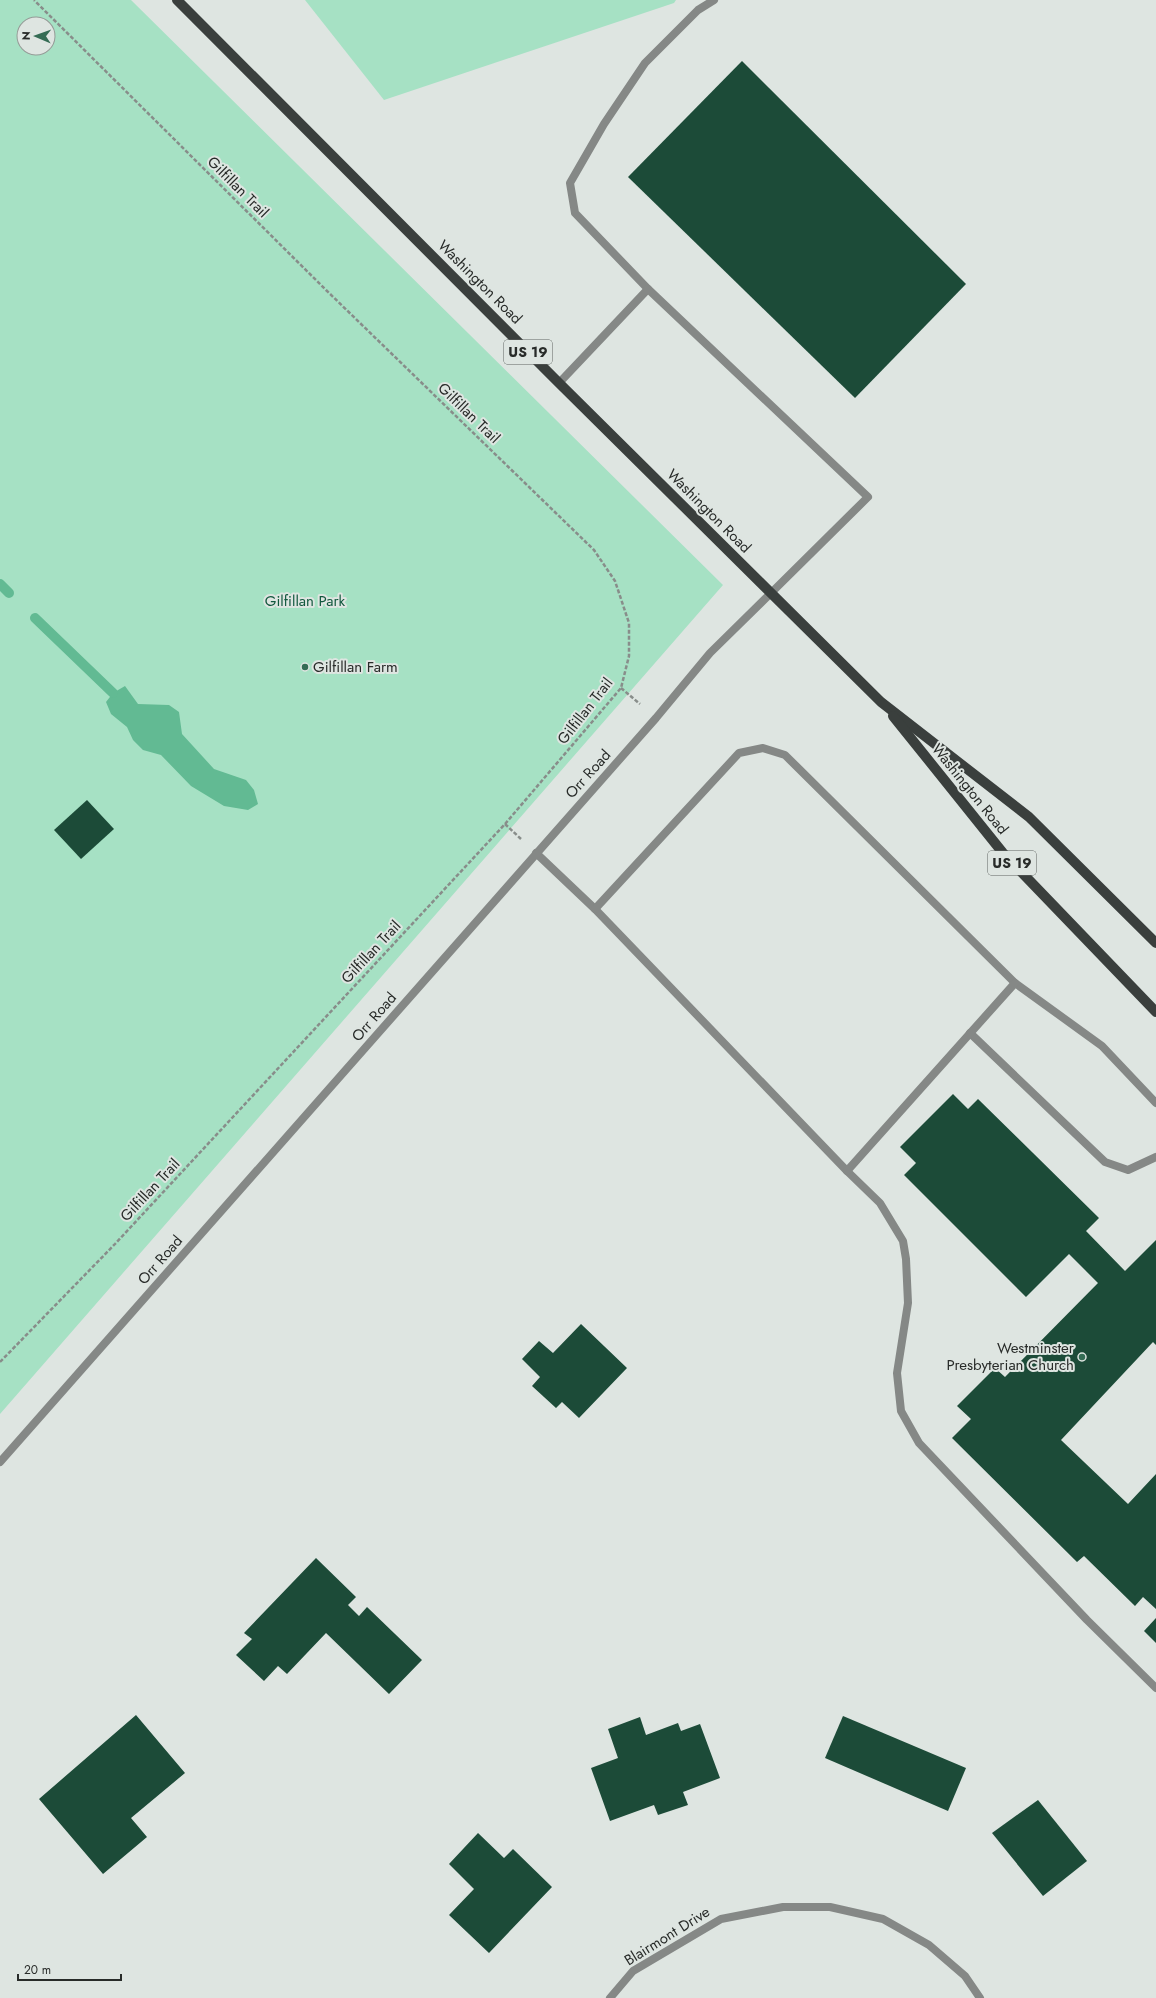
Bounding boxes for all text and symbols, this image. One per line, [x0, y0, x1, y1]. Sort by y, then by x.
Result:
north arrow [16, 16, 56, 56]
text: N [18, 31, 34, 40]
street label: Gilfillan Trail [202, 151, 274, 223]
street label: Washington Road [433, 235, 527, 329]
road number: US 19 [504, 340, 552, 364]
street label: Gilfillan Trail [433, 378, 505, 448]
street label: Washington Road [662, 464, 756, 558]
park label: Gilfillan Park [265, 590, 346, 612]
place label: Gilfillan Farm [313, 656, 398, 678]
marker: Gilfillan Farm [300, 662, 310, 672]
street label: Gilfillan Trail [552, 673, 618, 749]
street label: Washington Road [926, 739, 1014, 839]
street label: Orr Road [560, 745, 616, 803]
road number: US 19 [988, 851, 1036, 875]
street label: Gilfillan Trail [336, 916, 406, 988]
street label: Orr Road [346, 988, 402, 1046]
street label: Gilfillan Trail [115, 1154, 185, 1226]
street label: Orr Road [132, 1231, 188, 1289]
place label: Westminster Presbyterian Church [947, 1337, 1075, 1376]
marker: Westminster Presbyterian Church [1077, 1352, 1087, 1362]
street label: Blairmont Drive [620, 1901, 714, 1971]
scale bar [18, 1956, 121, 1982]
text: 20 m [24, 1961, 51, 1979]

